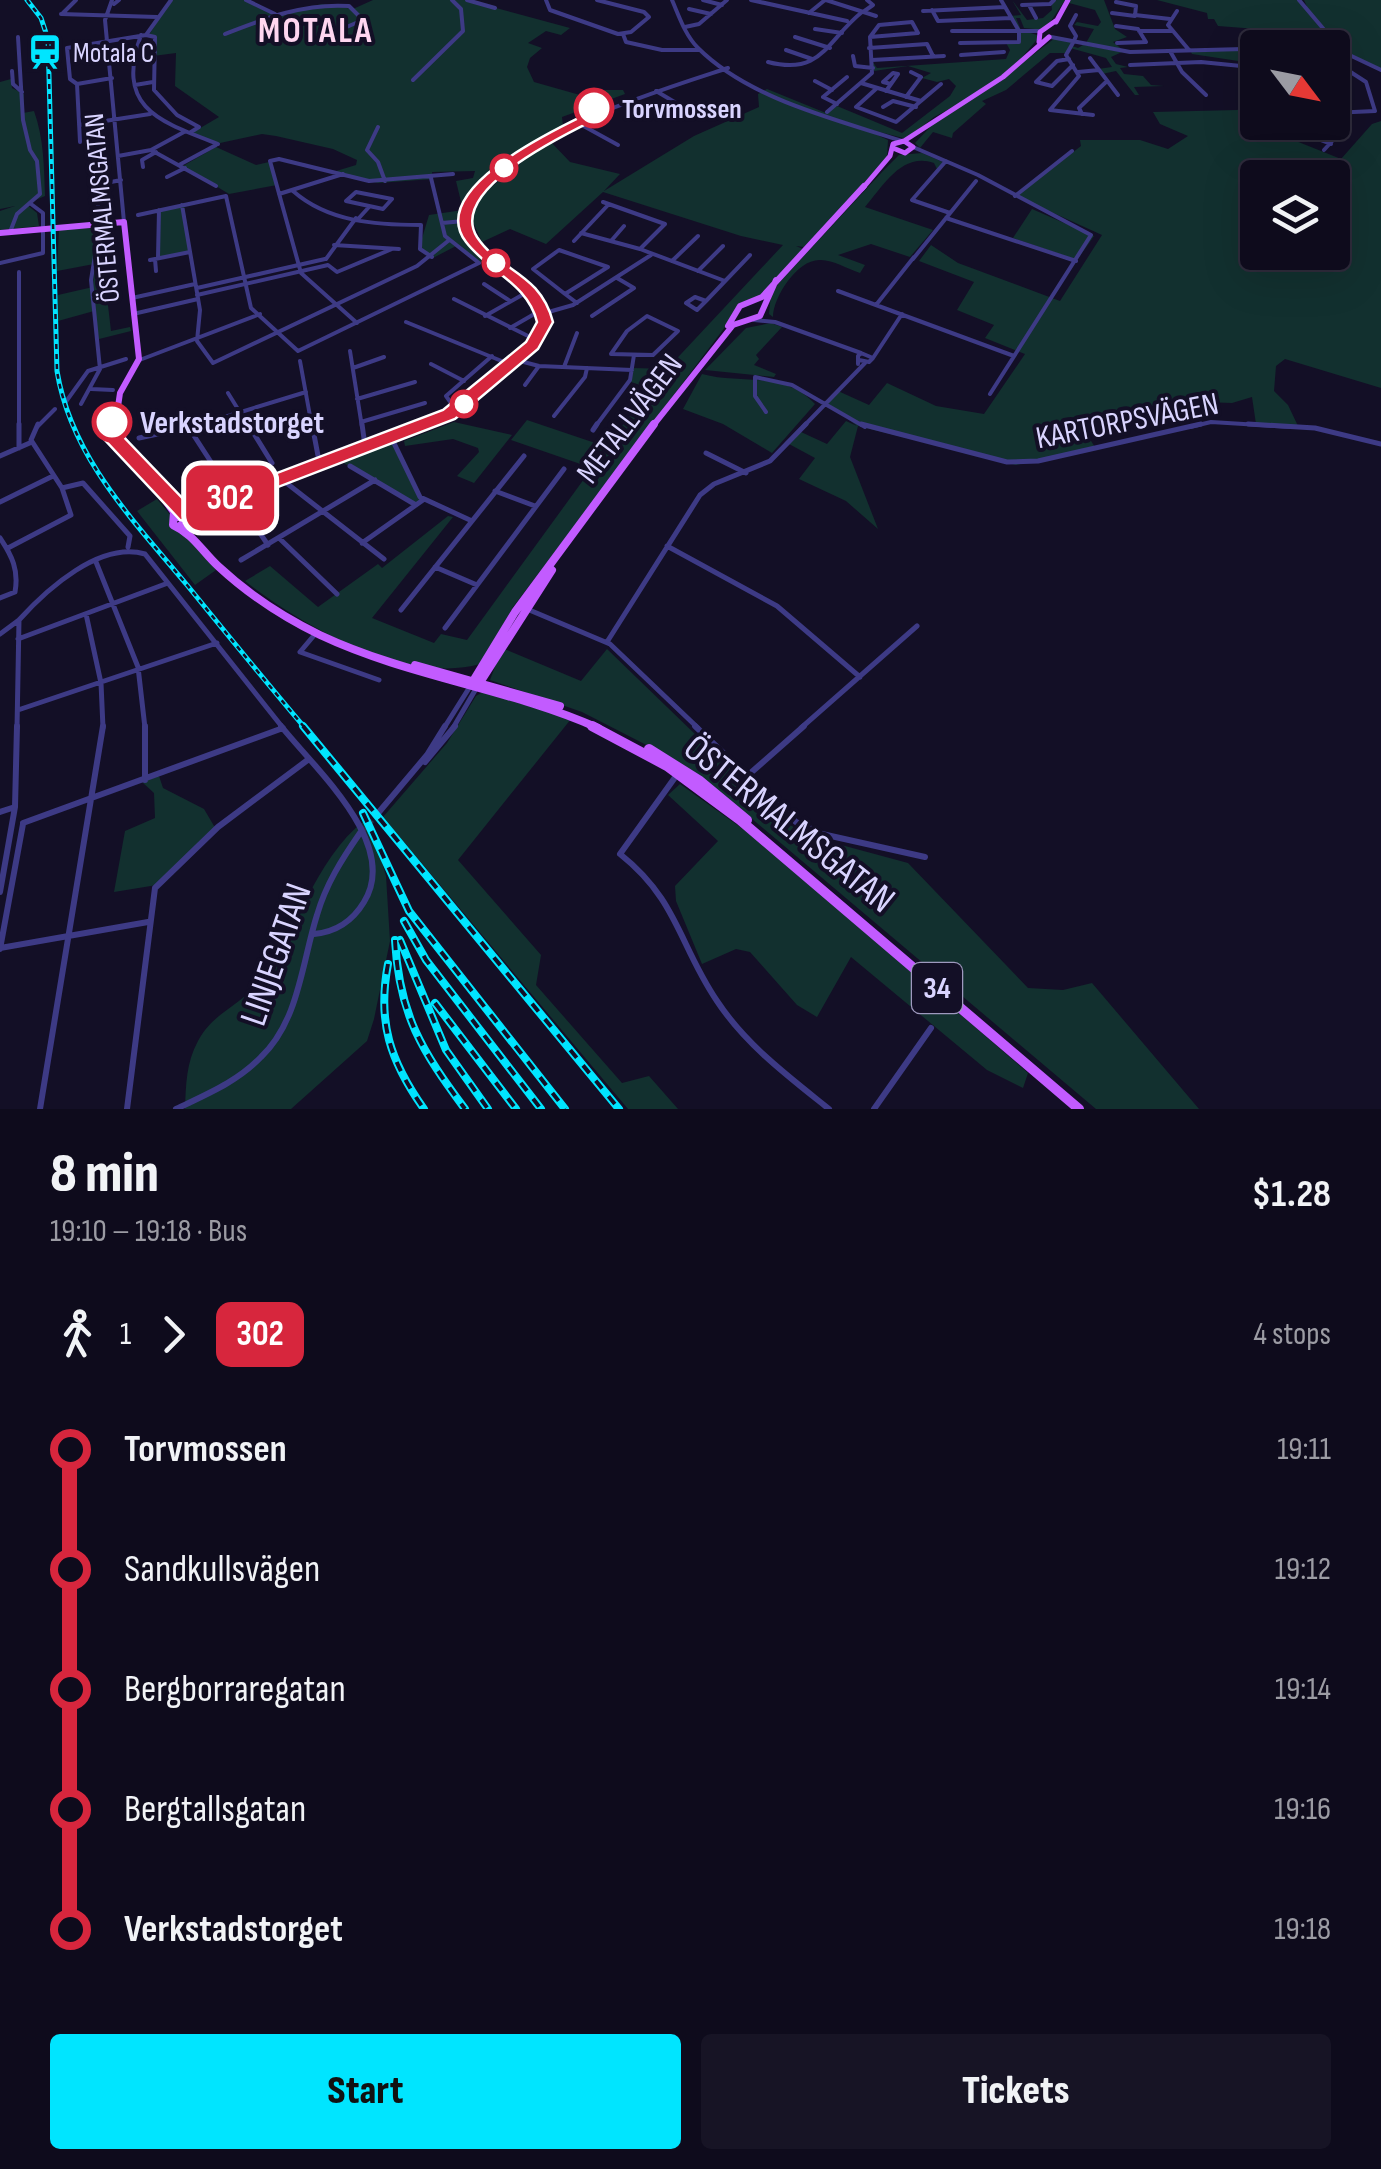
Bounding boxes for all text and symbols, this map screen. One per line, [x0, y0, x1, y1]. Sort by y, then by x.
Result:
district label: MOTALA [258, 10, 374, 53]
north arrow [1240, 30, 1350, 140]
map controls [1240, 30, 1350, 270]
station icon: Motala C [26, 33, 64, 71]
place label: Motala C [73, 37, 154, 70]
marker: Torvmossen [575, 89, 613, 127]
place label: Torvmossen [622, 93, 742, 126]
street label: ÖSTERMALMSGATAN [78, 112, 127, 304]
unlabelled marker [491, 155, 517, 181]
button: layers [1240, 160, 1350, 270]
unlabelled marker [483, 250, 509, 276]
street label: METALLVÄGEN [569, 346, 692, 491]
street label: KARTORPSVÄGEN [1033, 385, 1222, 458]
unlabelled marker [451, 391, 477, 417]
marker: Verkstadstorget [93, 403, 131, 441]
place label: Verkstadstorget [140, 404, 324, 443]
line badge: 302 [172, 466, 288, 530]
text: 302 [206, 477, 254, 520]
street label: ÖSTERMALMSGATAN [675, 725, 903, 923]
street label: LINJEGATAN [231, 878, 322, 1031]
road number: 34 [912, 963, 962, 1013]
text: 8 min [50, 1141, 159, 1208]
text: $1.28 [1252, 1172, 1331, 1217]
text: 19:10 – 19:18 · Bus [50, 1212, 247, 1251]
icon: walk [50, 1307, 105, 1362]
icon: forward [146, 1307, 201, 1362]
text: 302 [236, 1313, 284, 1356]
text: 1 [120, 1315, 131, 1354]
text: 4 stops [1254, 1315, 1331, 1354]
text: Torvmossen [124, 1427, 287, 1472]
text: 19:11 [1277, 1430, 1331, 1469]
text: Sandkullsvägen [124, 1547, 320, 1592]
text: 19:12 [1275, 1550, 1331, 1589]
text: Bergborraregatan [124, 1667, 346, 1712]
text: 19:14 [1275, 1670, 1331, 1709]
text: Bergtallsgatan [124, 1787, 306, 1832]
text: 19:16 [1274, 1790, 1331, 1829]
text: Verkstadstorget [124, 1907, 343, 1952]
text: 19:18 [1274, 1910, 1331, 1949]
button: Start [50, 2034, 681, 2149]
button: Tickets [701, 2034, 1331, 2149]

